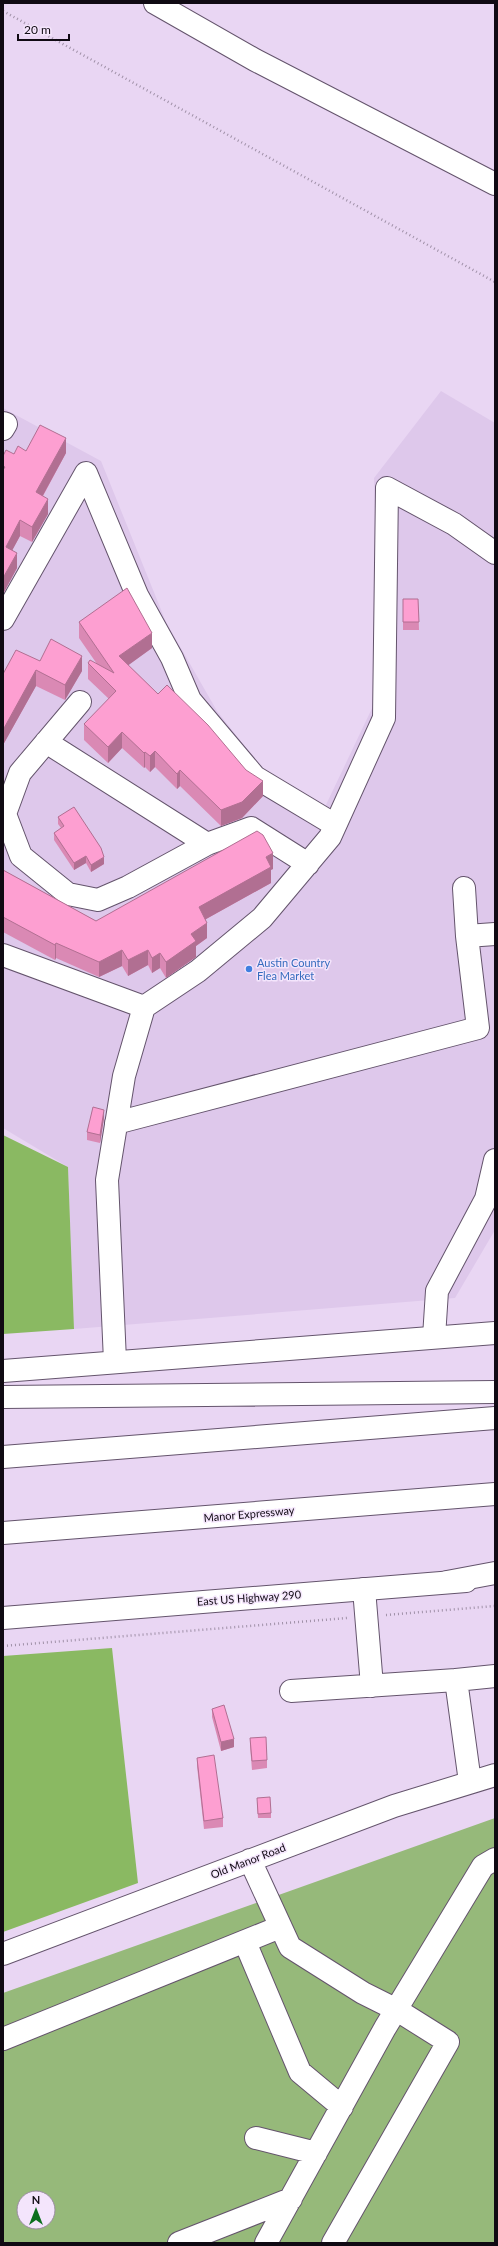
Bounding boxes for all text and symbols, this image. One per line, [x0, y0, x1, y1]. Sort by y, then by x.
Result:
scale bar [18, 16, 69, 42]
text: 20 m [24, 22, 51, 37]
place label: Austin Country Flea Market [257, 956, 331, 982]
marker: Austin Country Flea Market [244, 964, 254, 974]
street label: Manor Expressway [203, 1503, 295, 1524]
street label: East US Highway 290 [197, 1587, 302, 1608]
street label: Old Manor Road [209, 1840, 287, 1881]
north arrow [16, 2190, 56, 2230]
text: N [32, 2193, 40, 2206]

